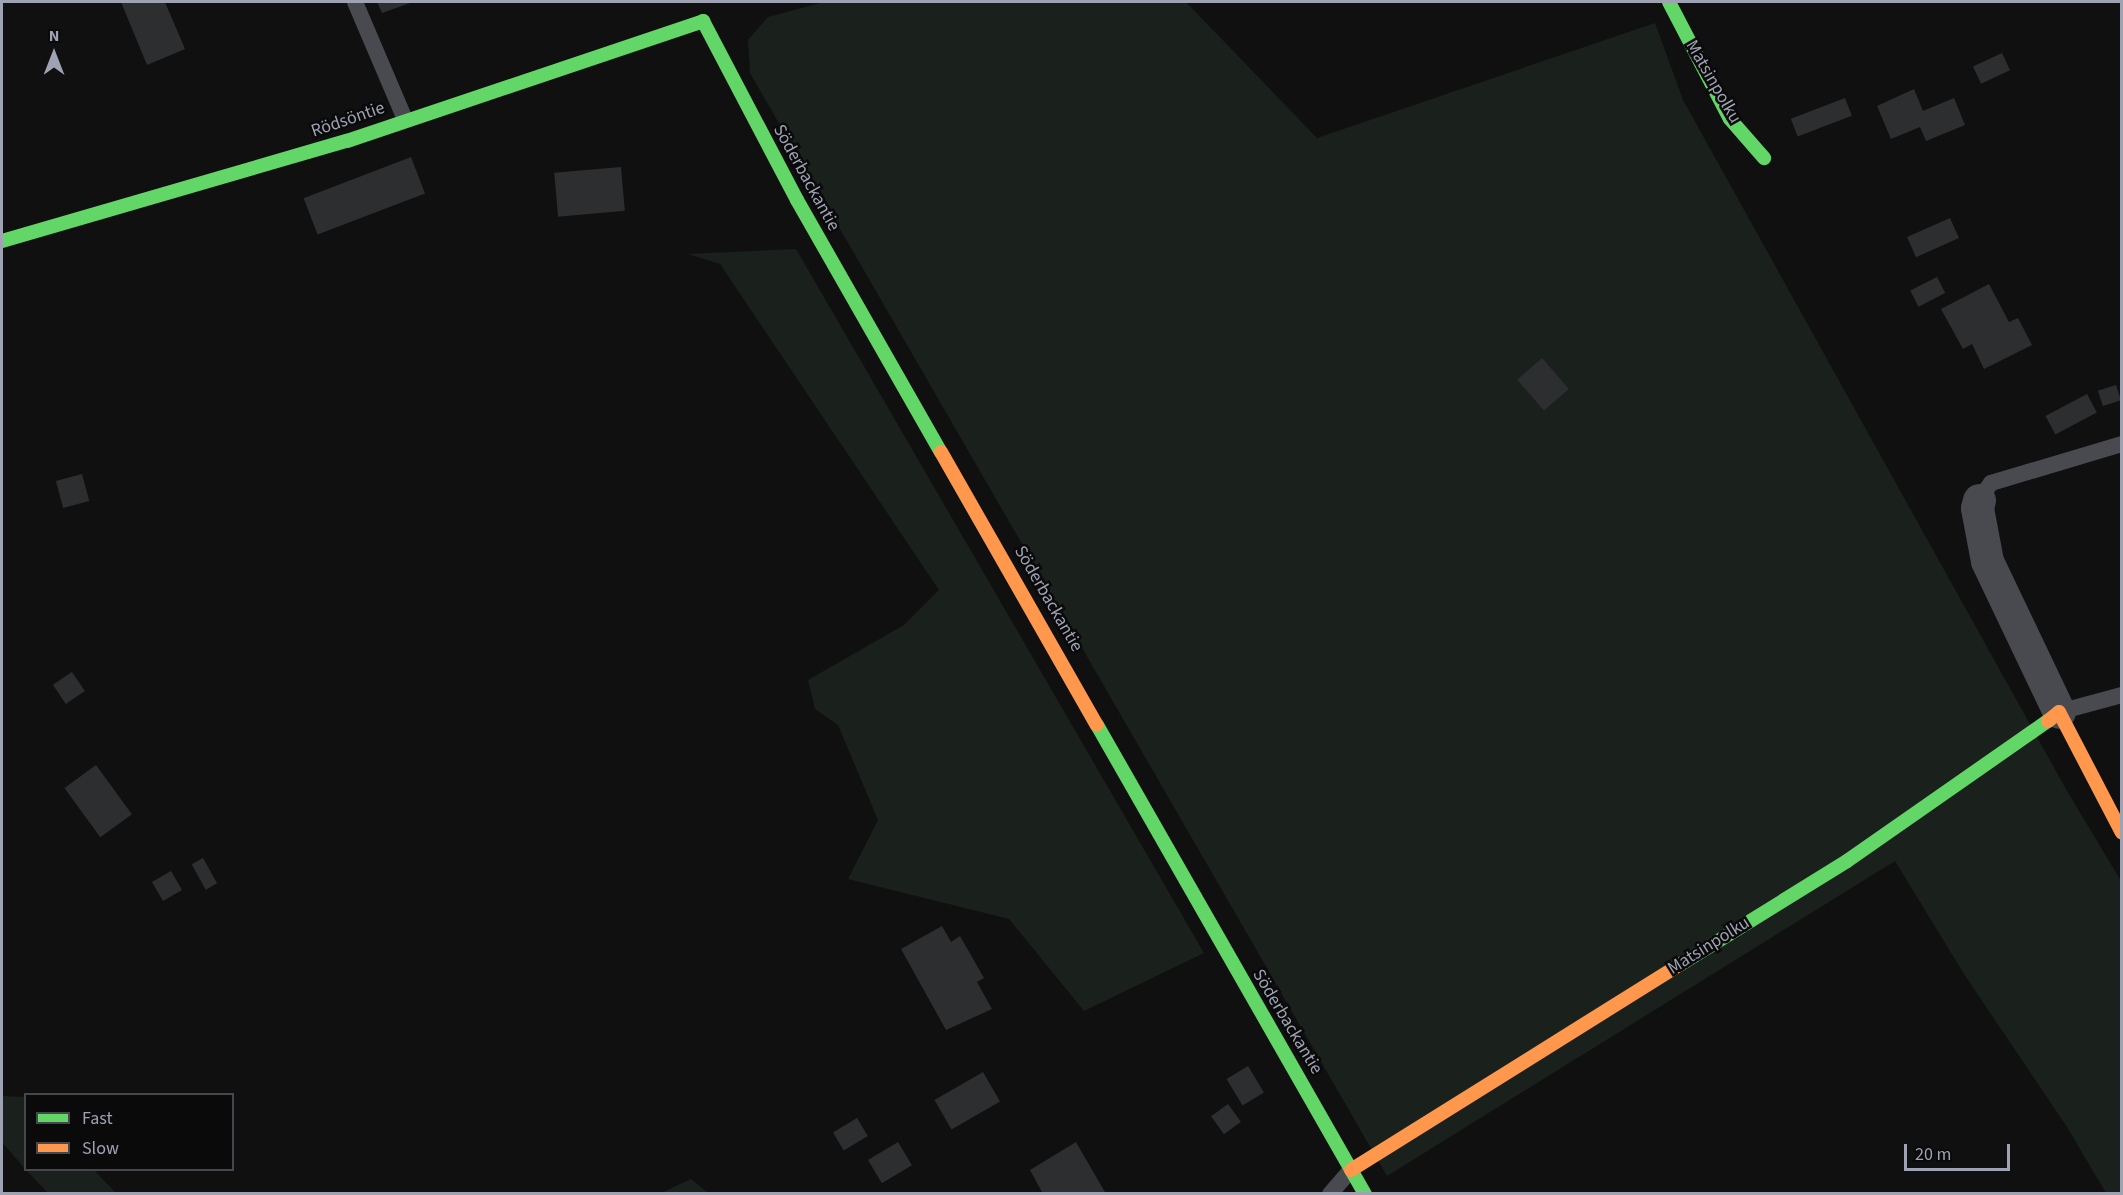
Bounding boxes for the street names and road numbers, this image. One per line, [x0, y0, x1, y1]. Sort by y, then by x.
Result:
street label: Matsinpolku [1681, 37, 1745, 127]
street label: Rödsöntie [308, 97, 388, 143]
street label: Söderbackantie [768, 121, 844, 235]
street label: Söderbackantie [1009, 542, 1087, 656]
street label: Matsinpolku [1664, 912, 1754, 980]
street label: Söderbackantie [1247, 966, 1327, 1078]

